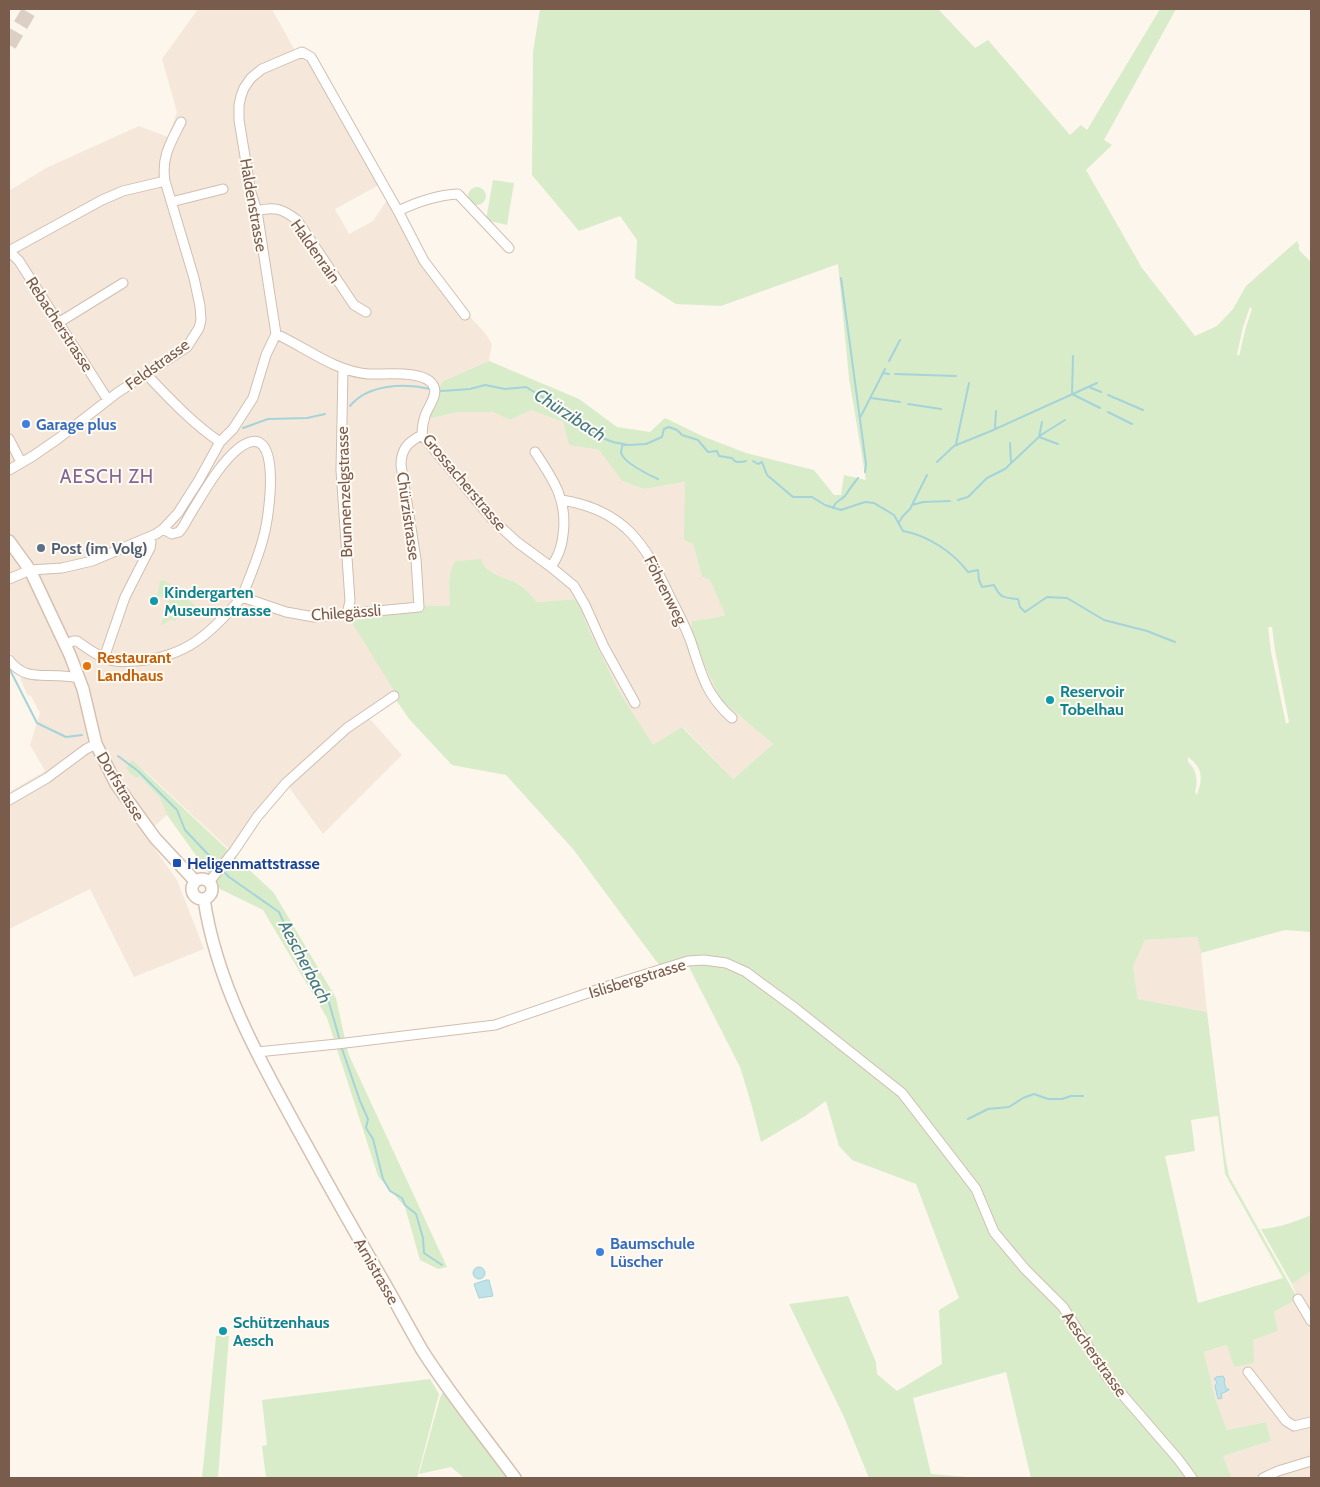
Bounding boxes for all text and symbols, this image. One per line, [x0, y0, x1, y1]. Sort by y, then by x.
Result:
street label: Haldenstrasse [236, 157, 271, 253]
street label: Haldenrain [287, 216, 344, 287]
street label: Rebacherstrasse [22, 273, 97, 375]
street label: Feldstrasse [122, 335, 193, 394]
water label: Chürzibach [530, 384, 610, 446]
place label: Garage plus [36, 415, 117, 434]
marker: Garage plus [20, 418, 32, 430]
street label: Brunnenzelgstrasse [333, 426, 356, 558]
street label: Grossacherstrasse [419, 430, 511, 535]
district label: AESCH ZH [60, 465, 154, 488]
street label: Chürzistrasse [393, 471, 424, 561]
place label: Post (im Volg) [51, 539, 148, 558]
marker: Post (im Volg) [35, 542, 47, 554]
street label: Föhrenweg [640, 553, 691, 629]
place label: Kindergarten Museumstrasse [164, 583, 271, 620]
marker: Kindergarten Museumstrasse [148, 595, 160, 607]
street label: Chilegässli [311, 601, 382, 624]
place label: Restaurant Landhaus [97, 648, 172, 685]
marker: Restaurant Landhaus [81, 660, 93, 672]
place label: Reservoir Tobelhau [1060, 682, 1125, 719]
marker: Reservoir Tobelhau [1044, 694, 1056, 706]
street label: Dorfstrasse [93, 748, 148, 824]
place label: Heligenmattstrasse [187, 854, 320, 873]
marker: Heligenmattstrasse [171, 857, 183, 869]
water label: Aescherbach [273, 916, 336, 1007]
street label: Islisbergstrasse [586, 955, 688, 1002]
place label: Baumschule Lüscher [610, 1234, 695, 1271]
street label: Arnistrasse [350, 1235, 403, 1308]
marker: Baumschule Lüscher [594, 1246, 606, 1258]
street label: Aescherstrasse [1058, 1308, 1131, 1401]
place label: Schützenhaus Aesch [233, 1313, 330, 1350]
marker: Schützenhaus Aesch [217, 1325, 229, 1337]

